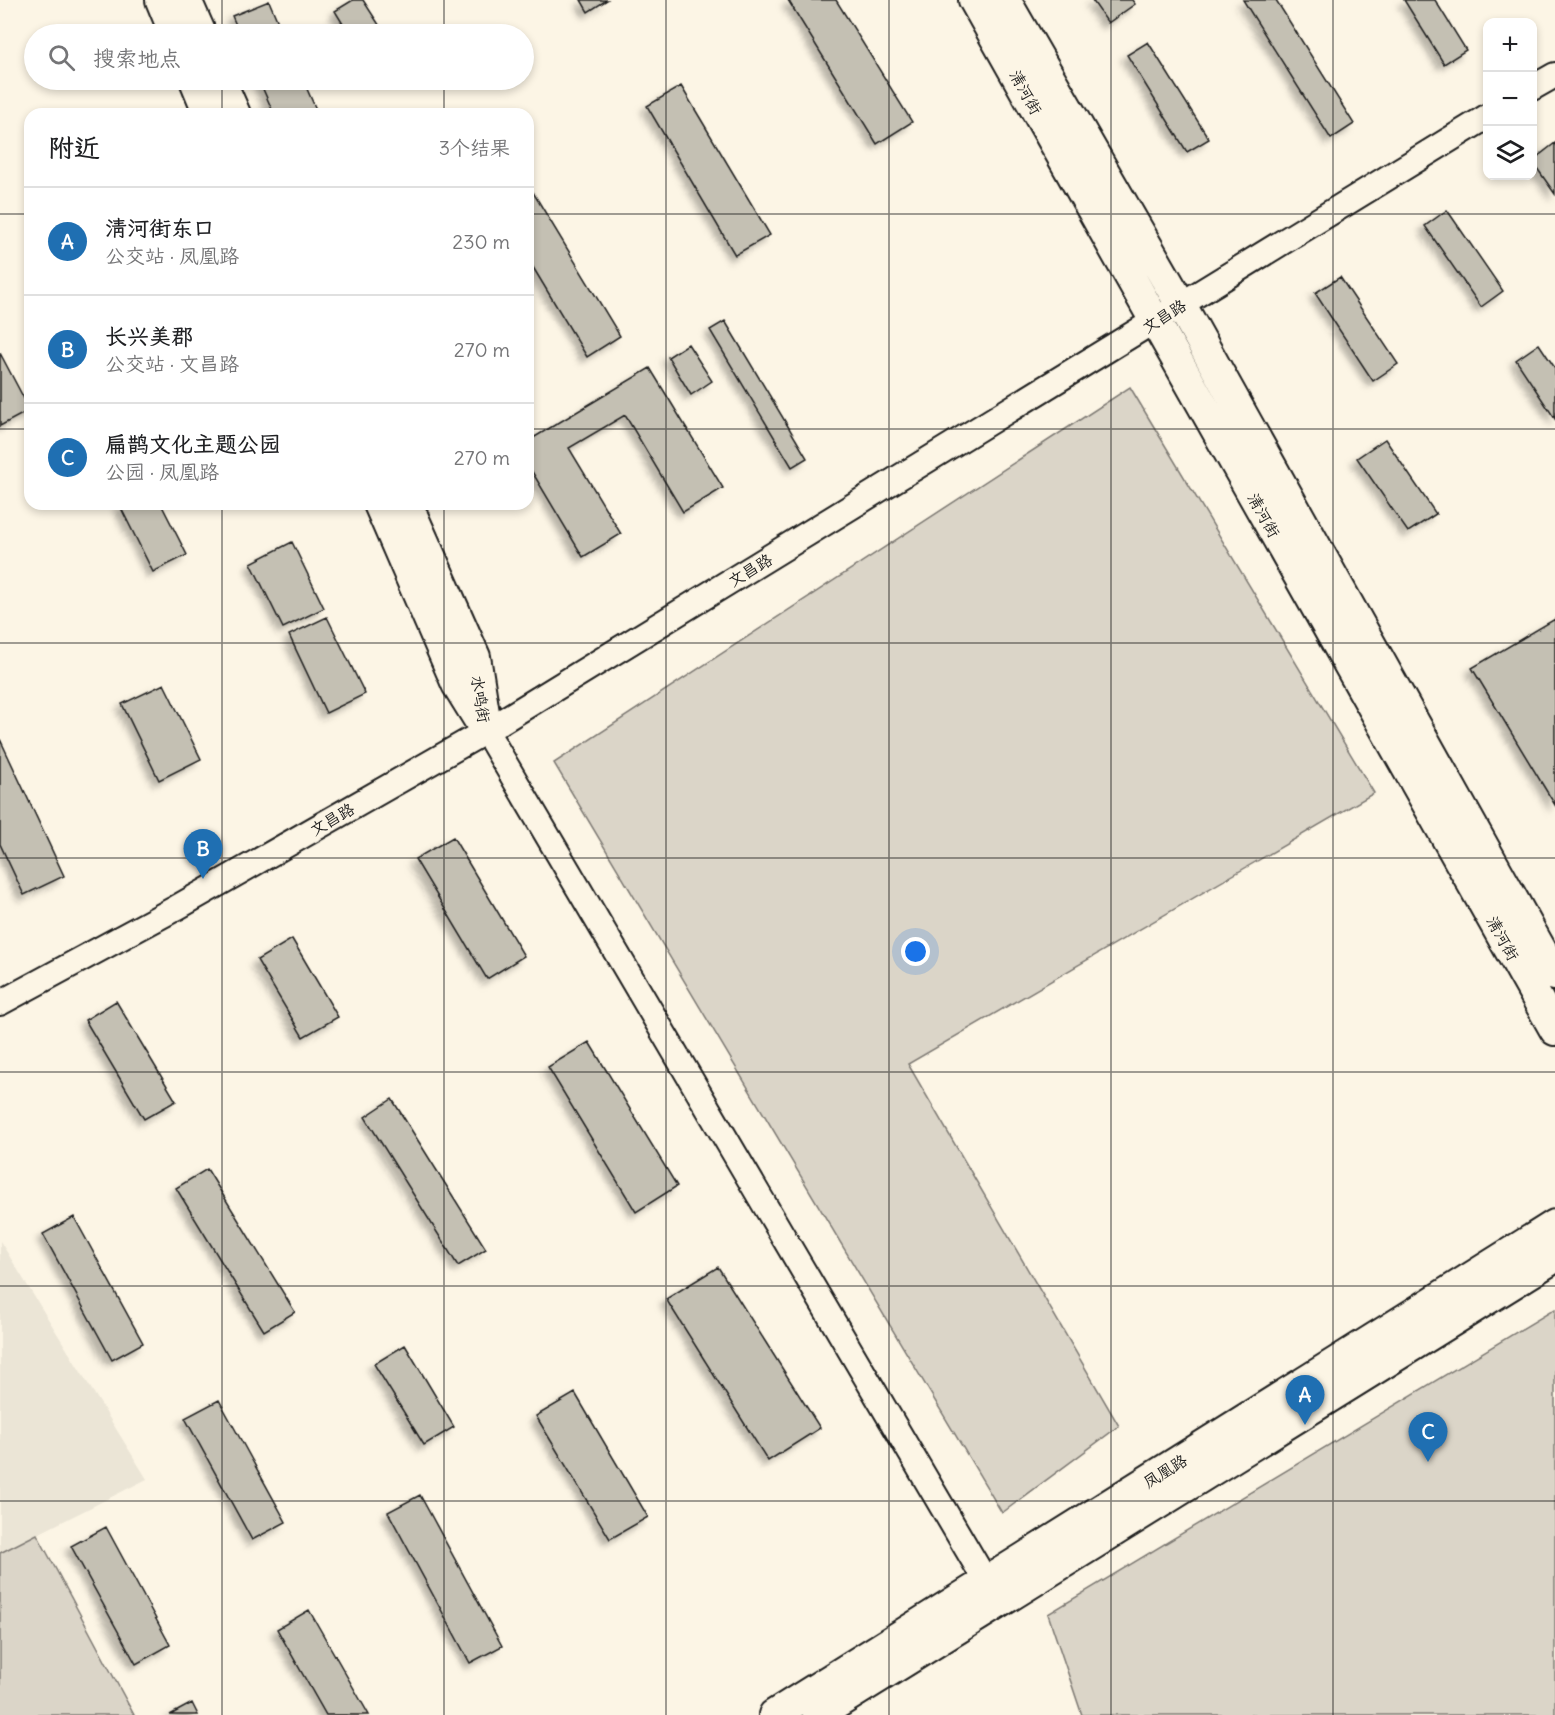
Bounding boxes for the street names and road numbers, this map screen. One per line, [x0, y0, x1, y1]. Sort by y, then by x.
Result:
street label: 清河街 [1006, 66, 1046, 118]
street label: 文昌路 [1138, 295, 1190, 337]
street label: 清河街 [1244, 489, 1284, 541]
street label: 文昌路 [724, 549, 776, 591]
street label: 水鸣街 [467, 674, 495, 724]
street label: 文昌路 [306, 798, 358, 840]
street label: 清河街 [1483, 912, 1523, 964]
street label: 凤凰路 [1139, 1450, 1191, 1492]

